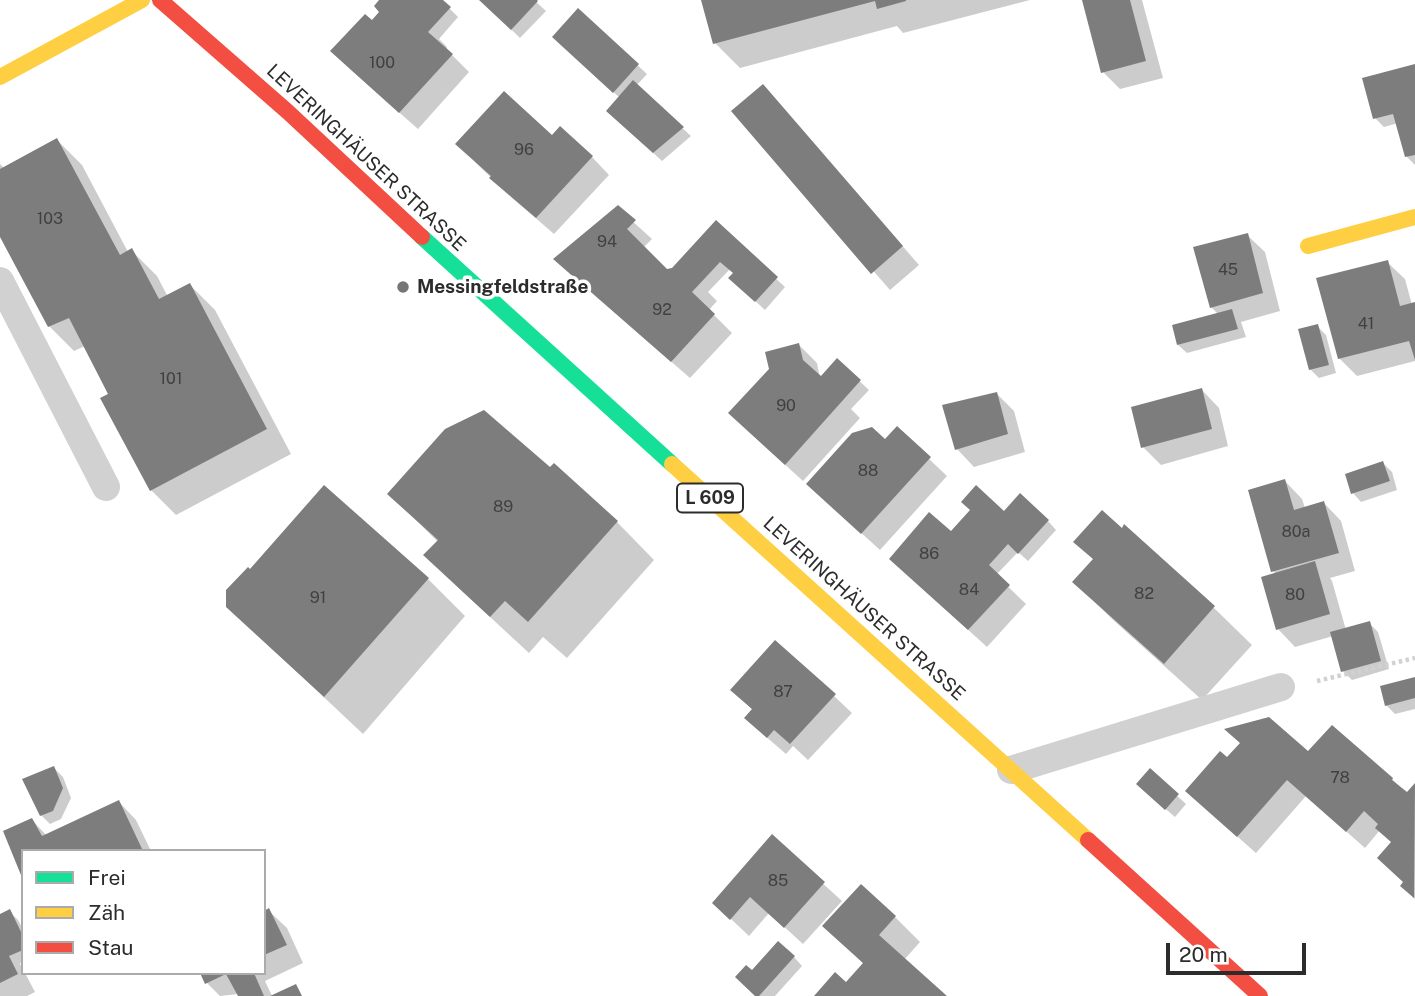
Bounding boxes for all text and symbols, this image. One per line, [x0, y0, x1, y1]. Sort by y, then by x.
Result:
house number: 100 [369, 53, 395, 73]
street label: LEVERINGHÄUSER STRASSE [262, 60, 470, 256]
house number: 96 [514, 140, 534, 160]
house number: 103 [37, 209, 63, 229]
house number: 94 [597, 232, 617, 252]
house number: 45 [1218, 260, 1238, 280]
place label: Messingfeldstraße [417, 276, 588, 298]
marker: Messingfeldstraße [395, 279, 411, 295]
house number: 92 [652, 300, 672, 320]
house number: 41 [1358, 314, 1374, 334]
house number: 101 [160, 369, 182, 389]
house number: 90 [776, 396, 796, 416]
house number: 88 [858, 461, 878, 481]
road number: L 609 [677, 484, 743, 512]
house number: 89 [493, 497, 513, 517]
street label: LEVERINGHÄUSER STRASSE [758, 512, 970, 706]
house number: 80a [1282, 522, 1310, 542]
house number: 86 [919, 544, 939, 564]
house number: 84 [959, 580, 979, 600]
house number: 82 [1134, 584, 1154, 604]
house number: 80 [1285, 585, 1305, 605]
house number: 91 [310, 588, 326, 608]
house number: 87 [773, 682, 793, 702]
house number: 78 [1330, 768, 1350, 788]
legend [21, 849, 266, 975]
text: Frei [88, 865, 126, 890]
house number: 85 [768, 871, 788, 891]
text: Zäh [88, 900, 125, 925]
scale bar [1170, 930, 1310, 974]
text: Stau [88, 935, 134, 960]
text: 20 m [1179, 942, 1228, 967]

